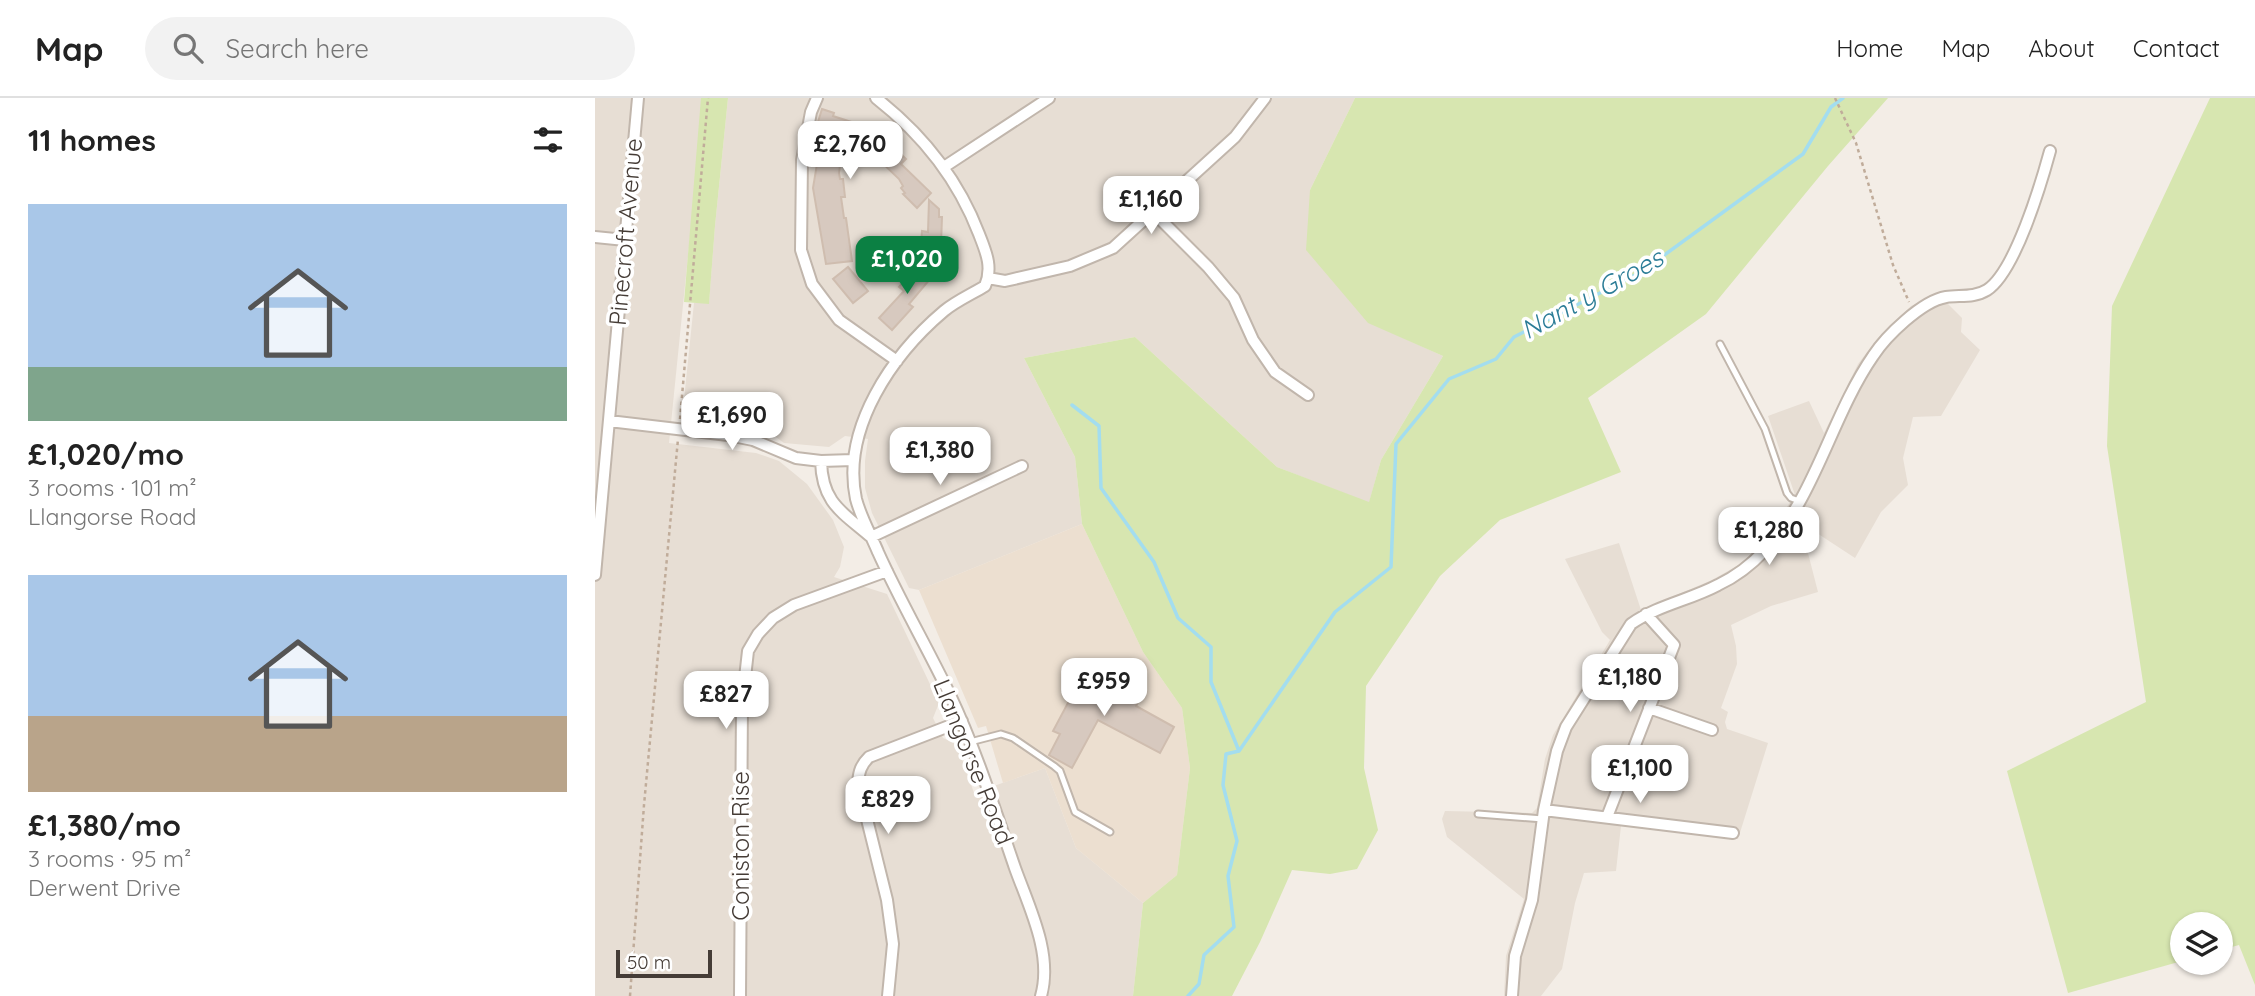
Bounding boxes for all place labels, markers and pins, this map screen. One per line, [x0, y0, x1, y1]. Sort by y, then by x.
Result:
pin: £2,760 [793, 122, 907, 181]
pin: £1,160 [1094, 176, 1208, 236]
pin: £1,020 [850, 236, 964, 296]
pin: £1,690 [675, 392, 789, 452]
pin: £1,380 [883, 428, 997, 487]
pin: £1,280 [1712, 508, 1826, 567]
pin: £1,180 [1573, 654, 1687, 714]
pin: £959 [1063, 658, 1145, 718]
pin: £827 [685, 672, 767, 731]
pin: £1,100 [1583, 746, 1697, 805]
pin: £829 [847, 776, 929, 836]

